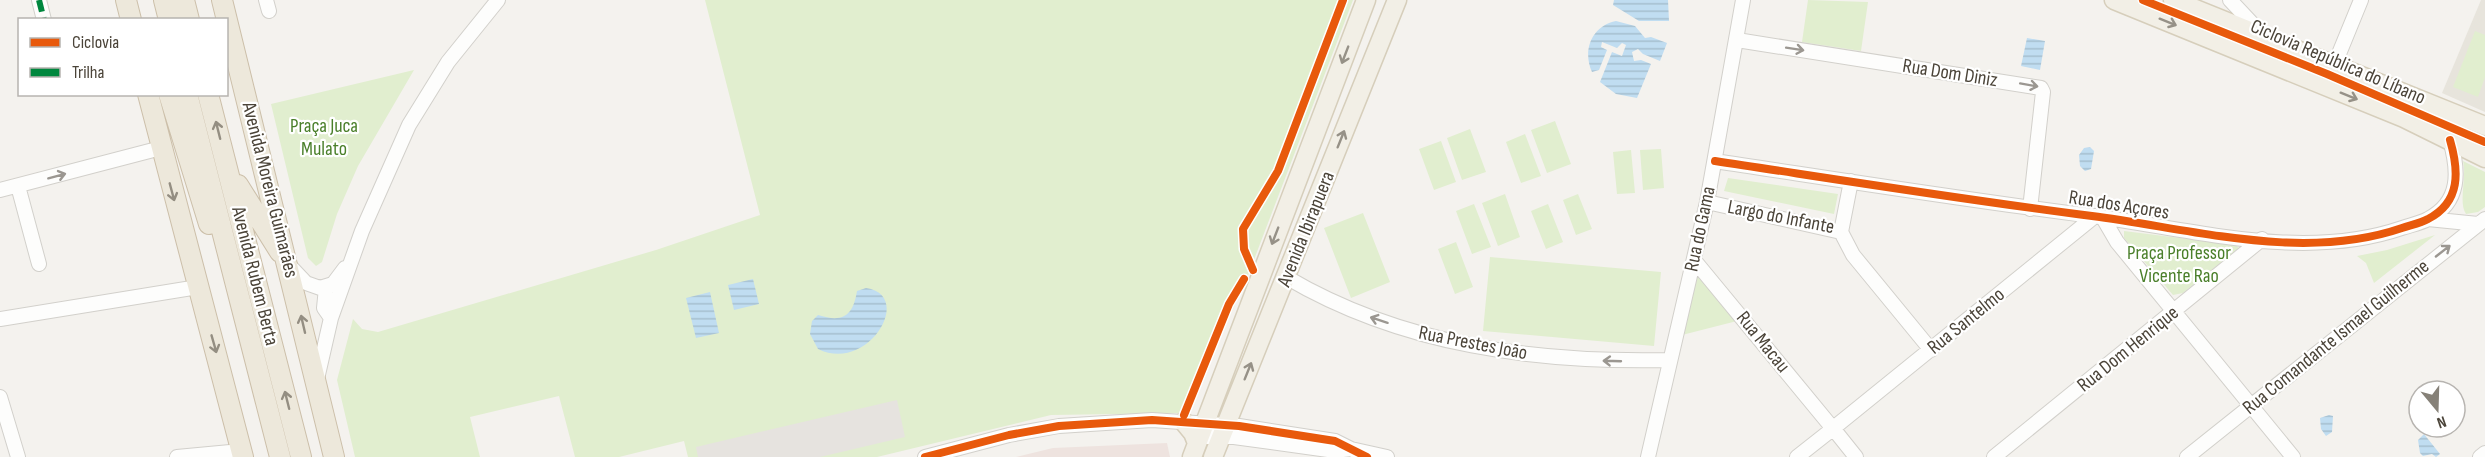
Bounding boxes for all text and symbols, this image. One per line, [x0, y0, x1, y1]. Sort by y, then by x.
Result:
street label: Ciclovia República do Líbano [2247, 14, 2429, 110]
one-way arrow [2158, 17, 2177, 28]
legend [18, 18, 228, 96]
text: Ciclovia [72, 32, 119, 53]
one-way arrow [1784, 44, 1804, 55]
one-way arrow [1339, 45, 1350, 63]
street label: Rua Dom Diniz [1901, 54, 1999, 92]
text: Trilha [72, 62, 105, 83]
one-way arrow [2018, 80, 2038, 91]
one-way arrow [2339, 91, 2357, 102]
street label: Avenida Moreira Guimarães [236, 99, 303, 280]
park label: Praça Juca Mulato [290, 114, 358, 161]
one-way arrow [211, 121, 223, 140]
one-way arrow [1336, 131, 1347, 149]
street label: Avenida Ibirapuera [1272, 168, 1340, 291]
one-way arrow [47, 169, 66, 181]
one-way arrow [167, 182, 179, 201]
street label: Rua do Gama [1679, 184, 1721, 274]
street label: Rua dos Açores [2067, 185, 2171, 225]
street label: Largo do Infante [1726, 195, 1836, 239]
street label: Avenida Rubem Berta [226, 203, 284, 348]
one-way arrow [1268, 227, 1279, 245]
park label: Praça Professor Vicente Rao [2127, 241, 2231, 288]
one-way arrow [2435, 245, 2451, 258]
street label: Rua Comandante Ismael Guilherme [2238, 254, 2434, 420]
street label: Rua Santelmo [1923, 283, 2009, 359]
street label: Rua Dom Henrique [2072, 301, 2184, 397]
street label: Rua Macau [1731, 307, 1795, 377]
one-way arrow [1370, 314, 1389, 325]
one-way arrow [296, 315, 308, 334]
street label: Rua Prestes João [1417, 321, 1529, 365]
one-way arrow [209, 334, 220, 353]
one-way arrow [1602, 355, 1622, 367]
one-way arrow [1243, 362, 1254, 381]
north arrow [2407, 379, 2467, 439]
one-way arrow [280, 391, 292, 410]
text: N [2434, 411, 2449, 432]

